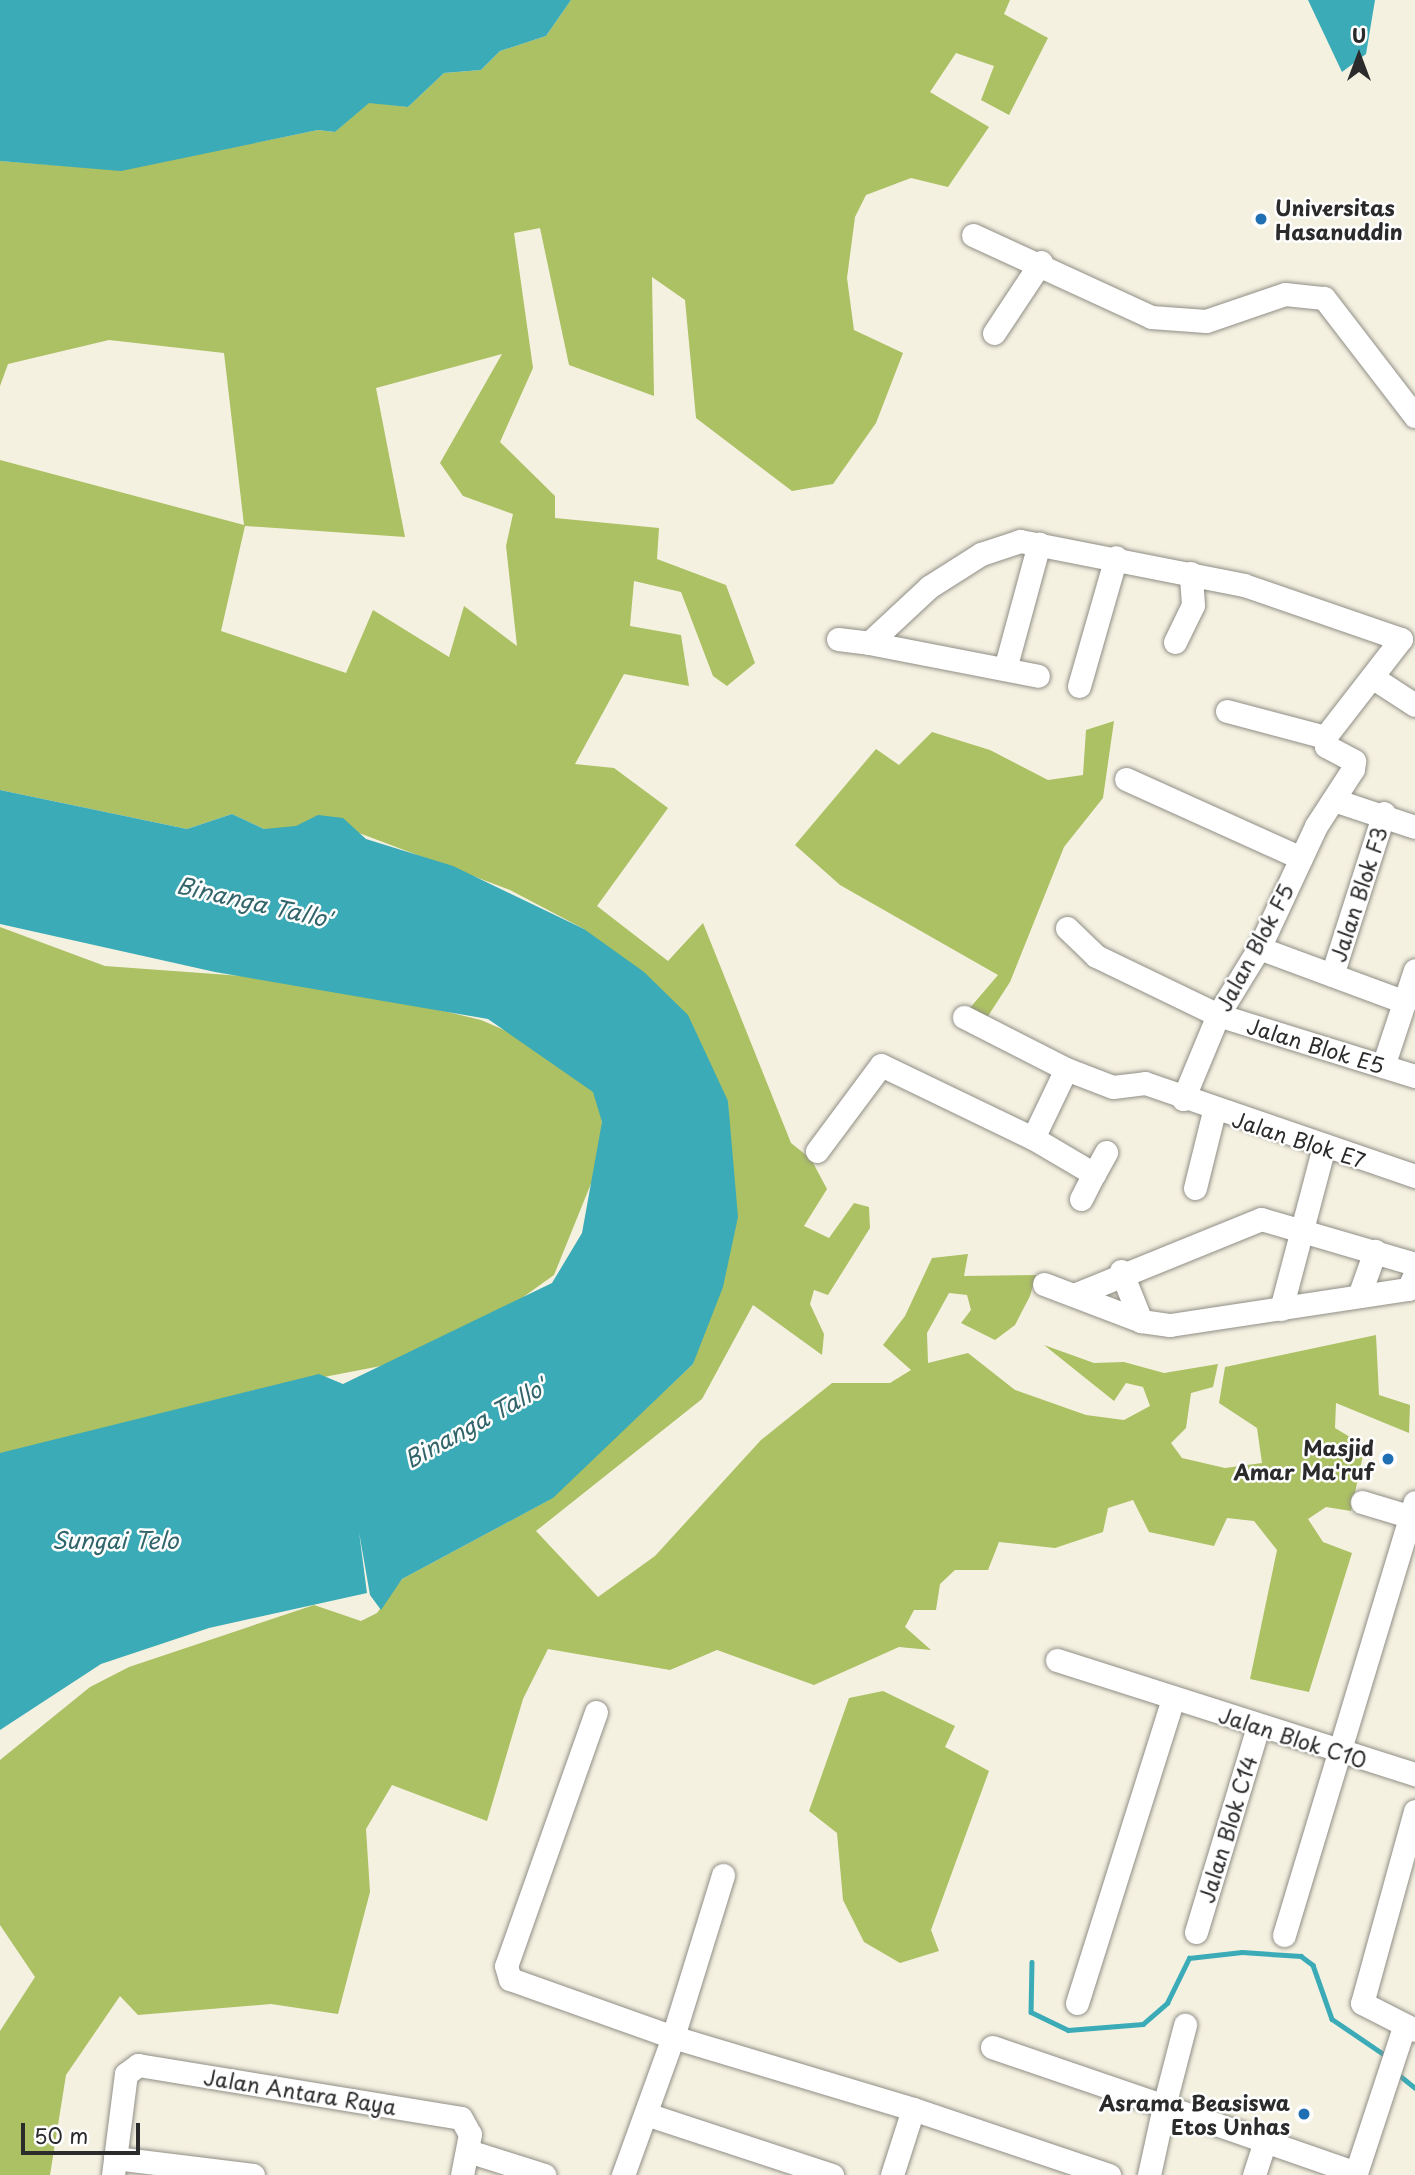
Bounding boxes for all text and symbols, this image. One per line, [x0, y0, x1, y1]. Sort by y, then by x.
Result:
north arrow [1324, 21, 1394, 91]
text: U [1352, 21, 1366, 49]
place label: Universitas Hasanuddin [1275, 194, 1403, 244]
marker: Universitas Hasanuddin [1253, 211, 1269, 227]
street label: Jalan Blok F3 [1324, 823, 1392, 965]
water label: Binanga Tallo' [175, 871, 333, 933]
street label: Jalan Blok F5 [1210, 879, 1298, 1015]
street label: Jalan Blok E5 [1244, 1012, 1388, 1078]
street label: Jalan Blok E7 [1229, 1105, 1369, 1173]
water label: Binanga Tallo' [400, 1373, 550, 1473]
place label: Masjid Amar Ma'ruf [1234, 1434, 1374, 1484]
marker: Masjid Amar Ma'ruf [1380, 1451, 1396, 1467]
water label: Sungai Telo [52, 1526, 178, 1554]
street label: Jalan Blok C10 [1215, 1701, 1371, 1773]
street label: Jalan Blok C14 [1192, 1751, 1262, 1907]
street label: Jalan Antara Raya [201, 2063, 399, 2119]
place label: Asrama Beasiswa Etos Unhas [1099, 2089, 1290, 2139]
marker: Asrama Beasiswa Etos Unhas [1296, 2106, 1312, 2122]
scale bar [24, 2108, 144, 2152]
text: 50 m [34, 2119, 88, 2151]

